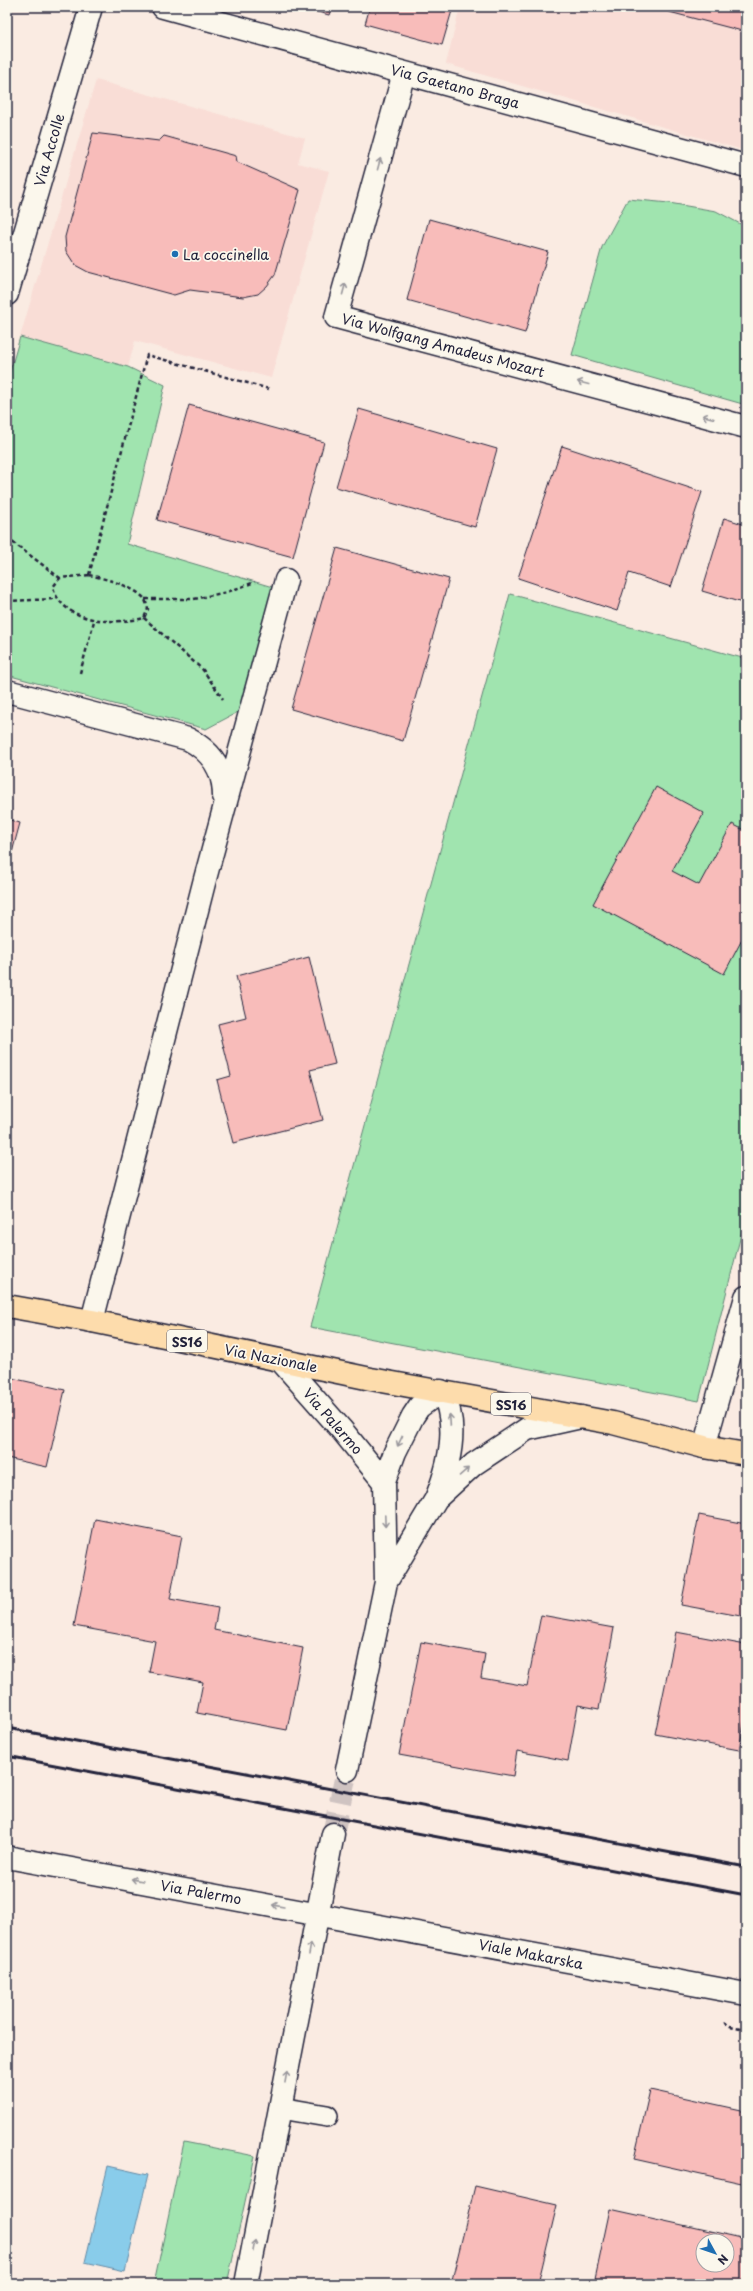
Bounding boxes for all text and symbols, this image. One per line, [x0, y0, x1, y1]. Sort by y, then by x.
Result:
street label: Via Gaetano Braga [388, 59, 522, 113]
street label: Via Accolle [29, 111, 70, 189]
one-way arrow [376, 158, 383, 171]
place label: La coccinella [183, 244, 269, 265]
marker: La coccinella [170, 249, 180, 259]
one-way arrow [341, 283, 348, 296]
street label: Via Wolfgang Amadeus Mozart [339, 308, 547, 382]
one-way arrow [577, 379, 590, 387]
one-way arrow [702, 413, 715, 420]
road number: SS16 [167, 1330, 207, 1352]
street label: Via Nazionale [222, 1339, 320, 1377]
street label: Via Palermo [298, 1383, 368, 1459]
road number: SS16 [491, 1393, 531, 1415]
one-way arrow [447, 1414, 454, 1427]
one-way arrow [396, 1435, 403, 1447]
one-way arrow [459, 1468, 470, 1477]
one-way arrow [381, 1514, 389, 1527]
street label: Via Palermo [159, 1875, 243, 1910]
one-way arrow [131, 1876, 144, 1884]
one-way arrow [272, 1902, 285, 1910]
street label: Viale Makarska [477, 1934, 585, 1974]
one-way arrow [306, 1943, 314, 1956]
one-way arrow [282, 2071, 290, 2084]
north arrow [695, 2233, 735, 2273]
one-way arrow [250, 2240, 258, 2253]
text: N [714, 2251, 732, 2269]

